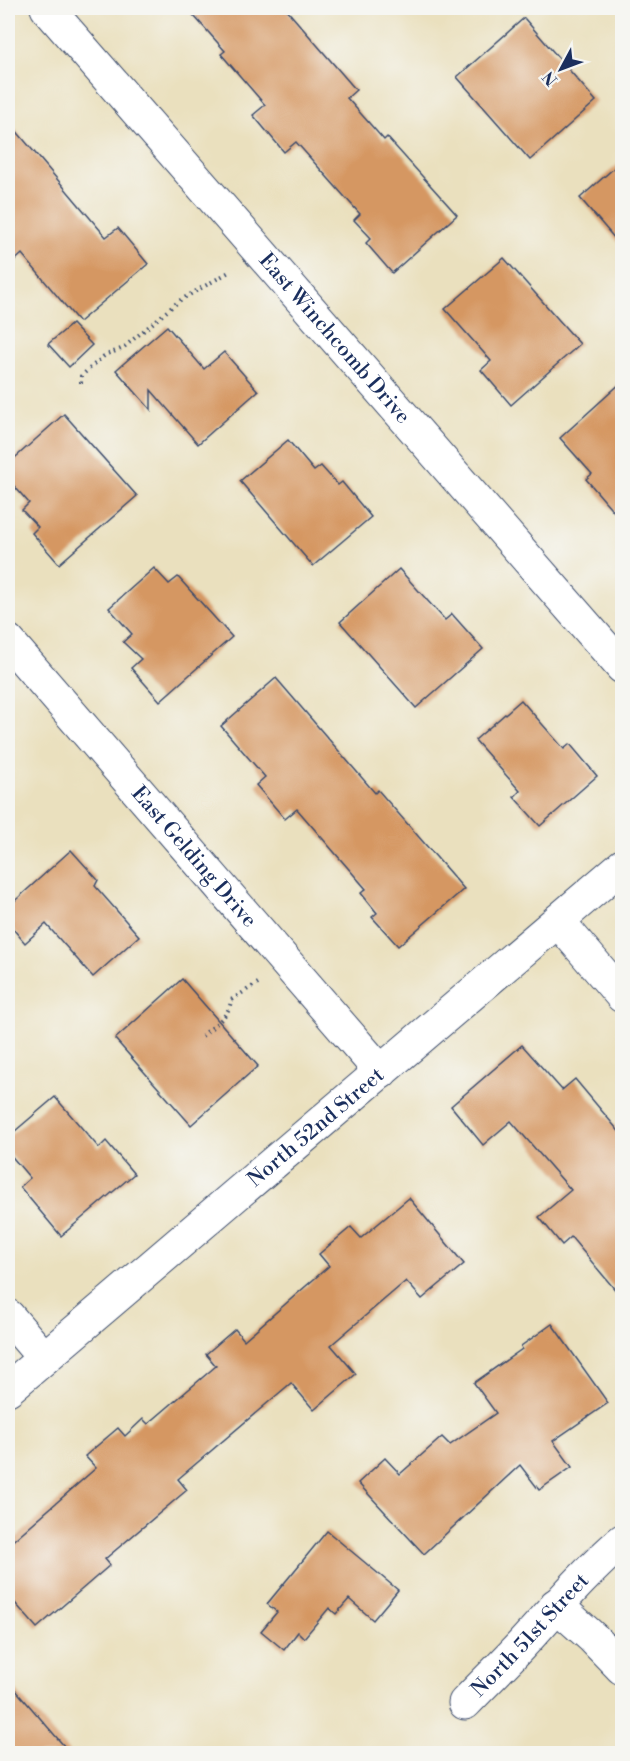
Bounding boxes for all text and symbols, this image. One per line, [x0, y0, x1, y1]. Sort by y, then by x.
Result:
north arrow [531, 39, 591, 99]
text: N [539, 67, 562, 90]
street label: East Winchcomb Drive [253, 248, 416, 429]
street label: East Gelding Drive [125, 781, 262, 933]
street label: North 52nd Street [243, 1062, 390, 1193]
street label: North 51st Street [466, 1568, 595, 1703]

